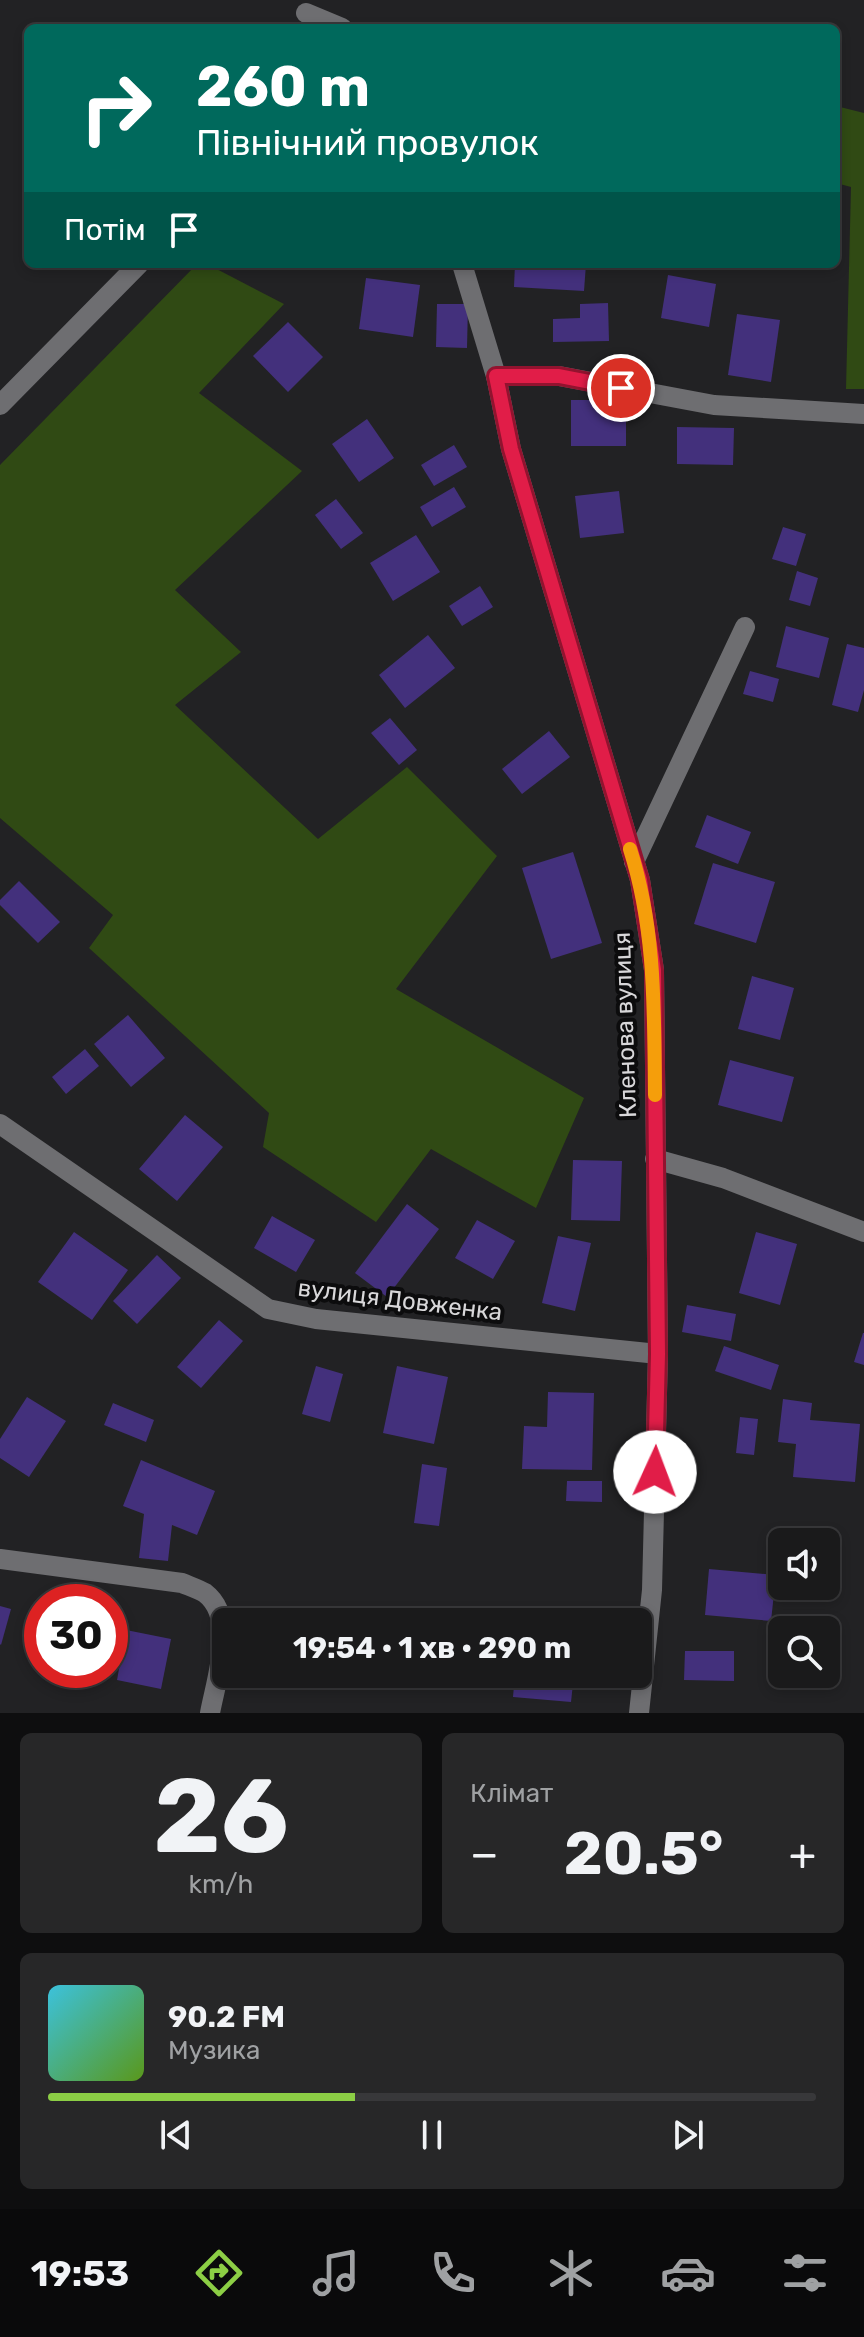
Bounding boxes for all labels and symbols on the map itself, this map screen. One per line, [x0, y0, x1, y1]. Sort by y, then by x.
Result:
pin [587, 354, 655, 422]
street label: Кленова вулиця [608, 932, 642, 1118]
street label: вулиця Довженка [296, 1274, 504, 1326]
position arrow [613, 1430, 697, 1514]
speed limit sign: 30 [24, 1584, 128, 1688]

